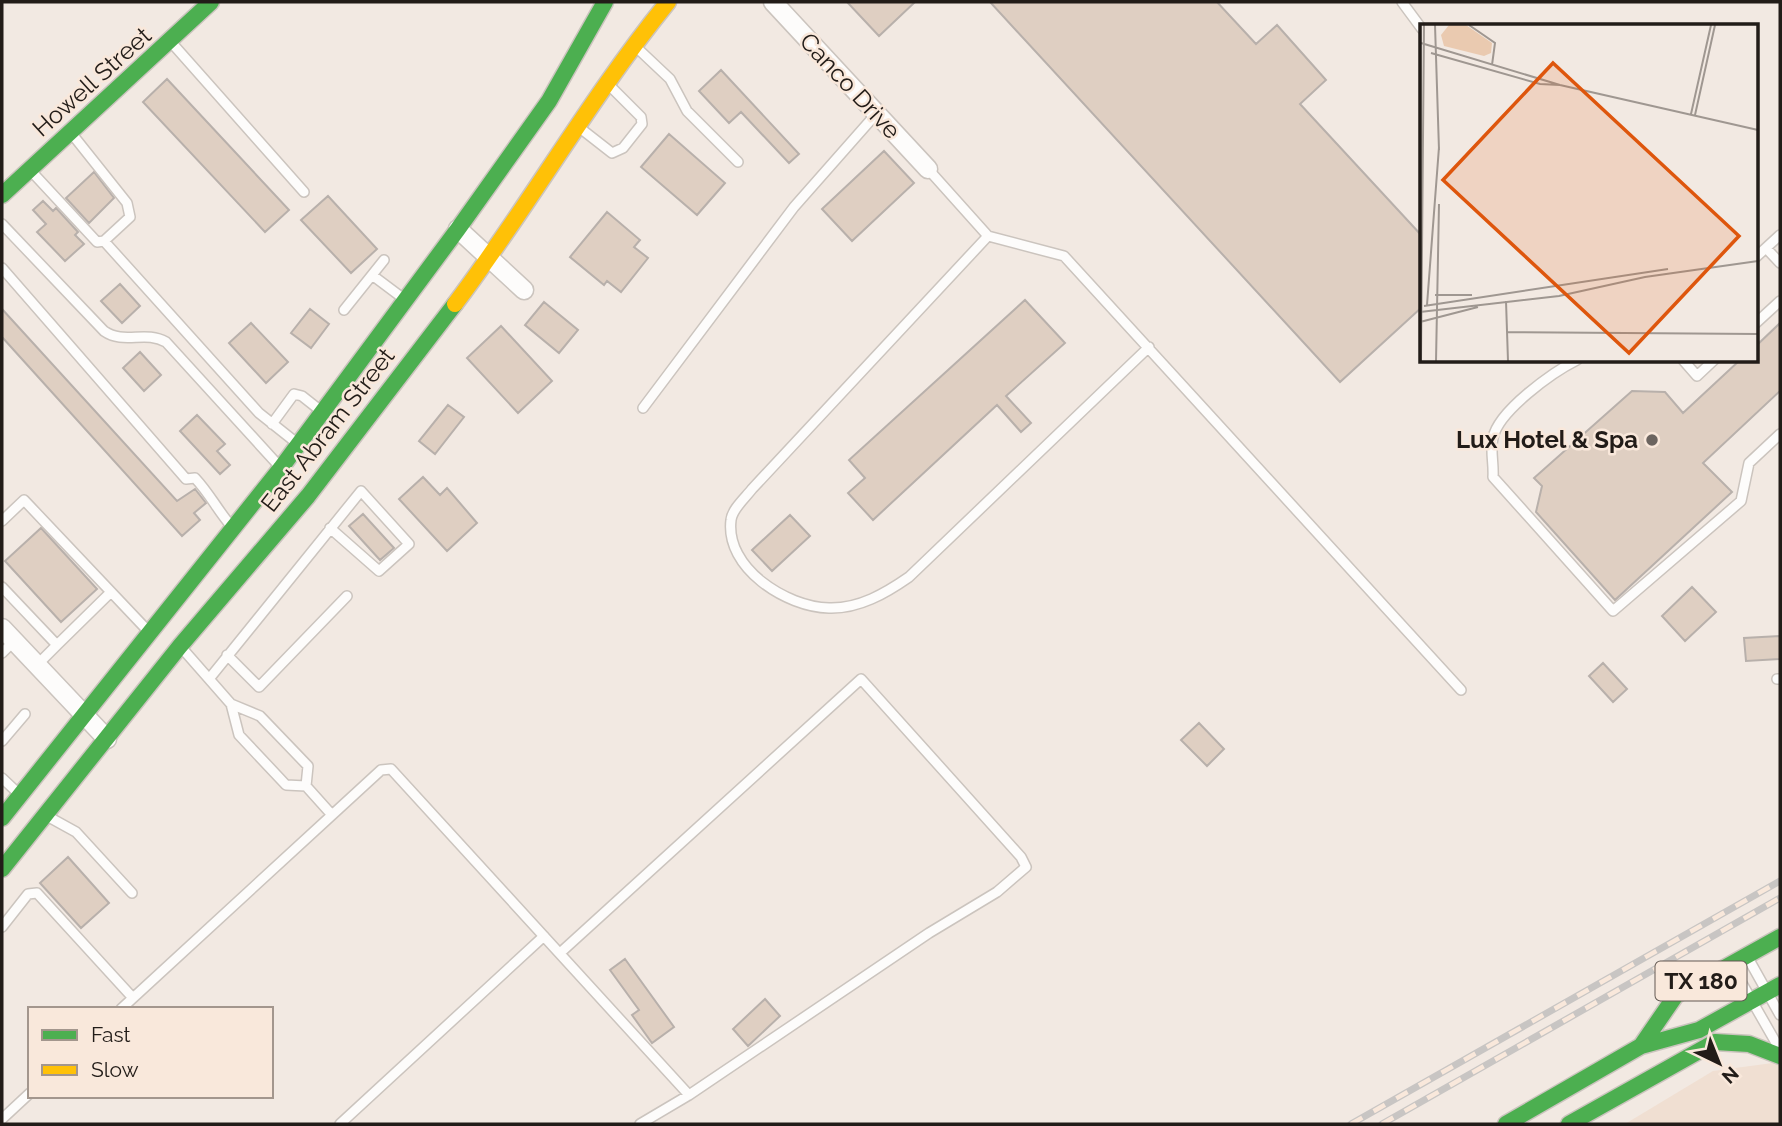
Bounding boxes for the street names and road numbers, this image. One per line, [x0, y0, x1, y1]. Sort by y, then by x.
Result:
street label: Howell Street [26, 21, 157, 142]
street label: Canco Drive [794, 27, 907, 145]
street label: East Abram Street [255, 342, 401, 517]
road number: TX 180 [1656, 962, 1746, 1000]

